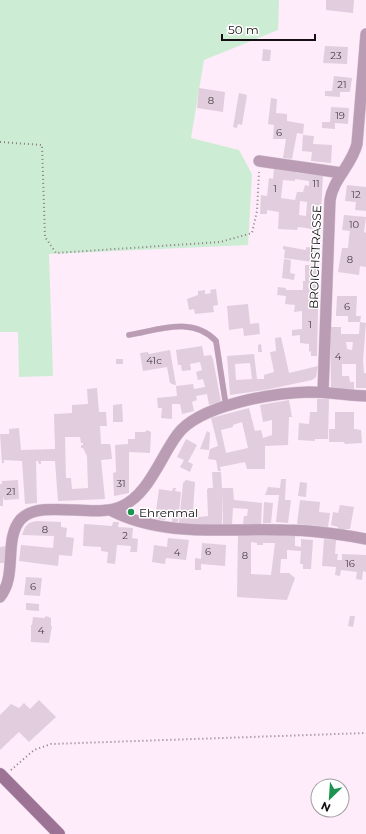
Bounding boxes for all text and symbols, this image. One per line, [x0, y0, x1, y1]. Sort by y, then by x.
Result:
scale bar [222, 16, 315, 42]
text: 50 m [228, 22, 259, 37]
house number: 23 [330, 49, 342, 62]
house number: 21 [337, 78, 347, 91]
house number: 8 [208, 94, 214, 107]
house number: 19 [335, 109, 345, 122]
house number: 6 [276, 126, 282, 139]
house number: 11 [312, 177, 320, 190]
house number: 1 [273, 182, 277, 195]
house number: 12 [351, 188, 361, 201]
street label: BROICHSTRASSE [306, 205, 324, 309]
house number: 10 [349, 218, 359, 231]
house number: 8 [347, 253, 353, 266]
house number: 6 [344, 300, 350, 313]
house number: 1 [308, 318, 312, 331]
house number: 4 [335, 350, 342, 363]
house number: 41c [146, 354, 162, 367]
house number: 31 [116, 477, 126, 490]
house number: 21 [6, 485, 16, 498]
place label: Ehrenmal [139, 505, 198, 520]
marker: Ehrenmal [126, 507, 136, 517]
house number: 8 [42, 523, 48, 536]
house number: 2 [122, 529, 128, 542]
house number: 6 [205, 545, 211, 558]
house number: 4 [174, 546, 181, 559]
house number: 8 [242, 549, 248, 562]
house number: 16 [345, 557, 355, 570]
house number: 6 [30, 580, 36, 593]
house number: 4 [38, 624, 45, 637]
north arrow [310, 778, 350, 818]
text: N [319, 799, 333, 815]

